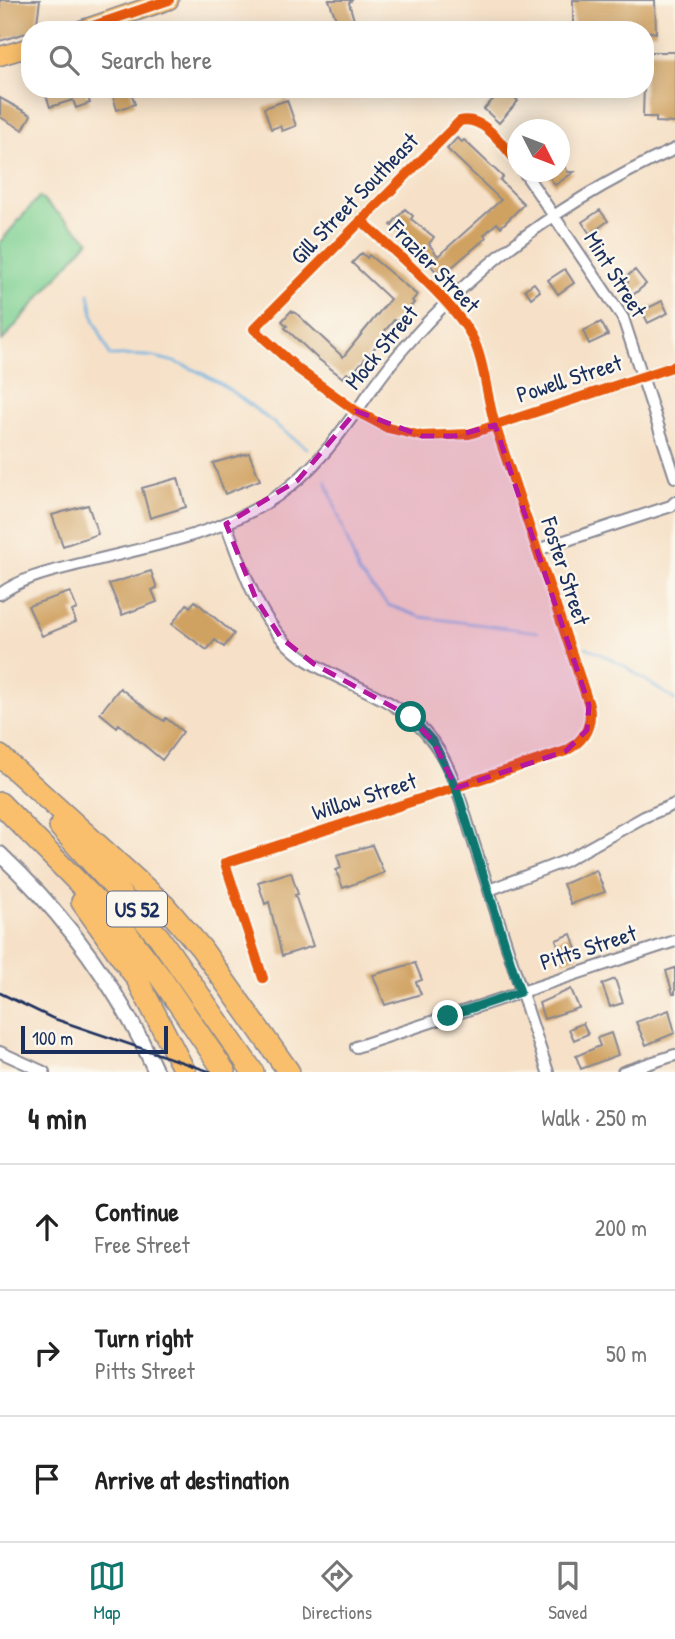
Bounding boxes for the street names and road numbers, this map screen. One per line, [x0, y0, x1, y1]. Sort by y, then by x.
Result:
street label: Gill Street Southeast [283, 125, 426, 271]
street label: Frazier Street [382, 212, 488, 320]
street label: Mint Street [577, 225, 655, 324]
street label: Mock Street [337, 297, 425, 396]
street label: Powell Street [512, 346, 627, 410]
street label: Foster Street [534, 512, 598, 630]
street label: Willow Street [308, 764, 421, 827]
road number: US 52 [107, 892, 167, 926]
street label: Pitts Street [536, 917, 641, 977]

